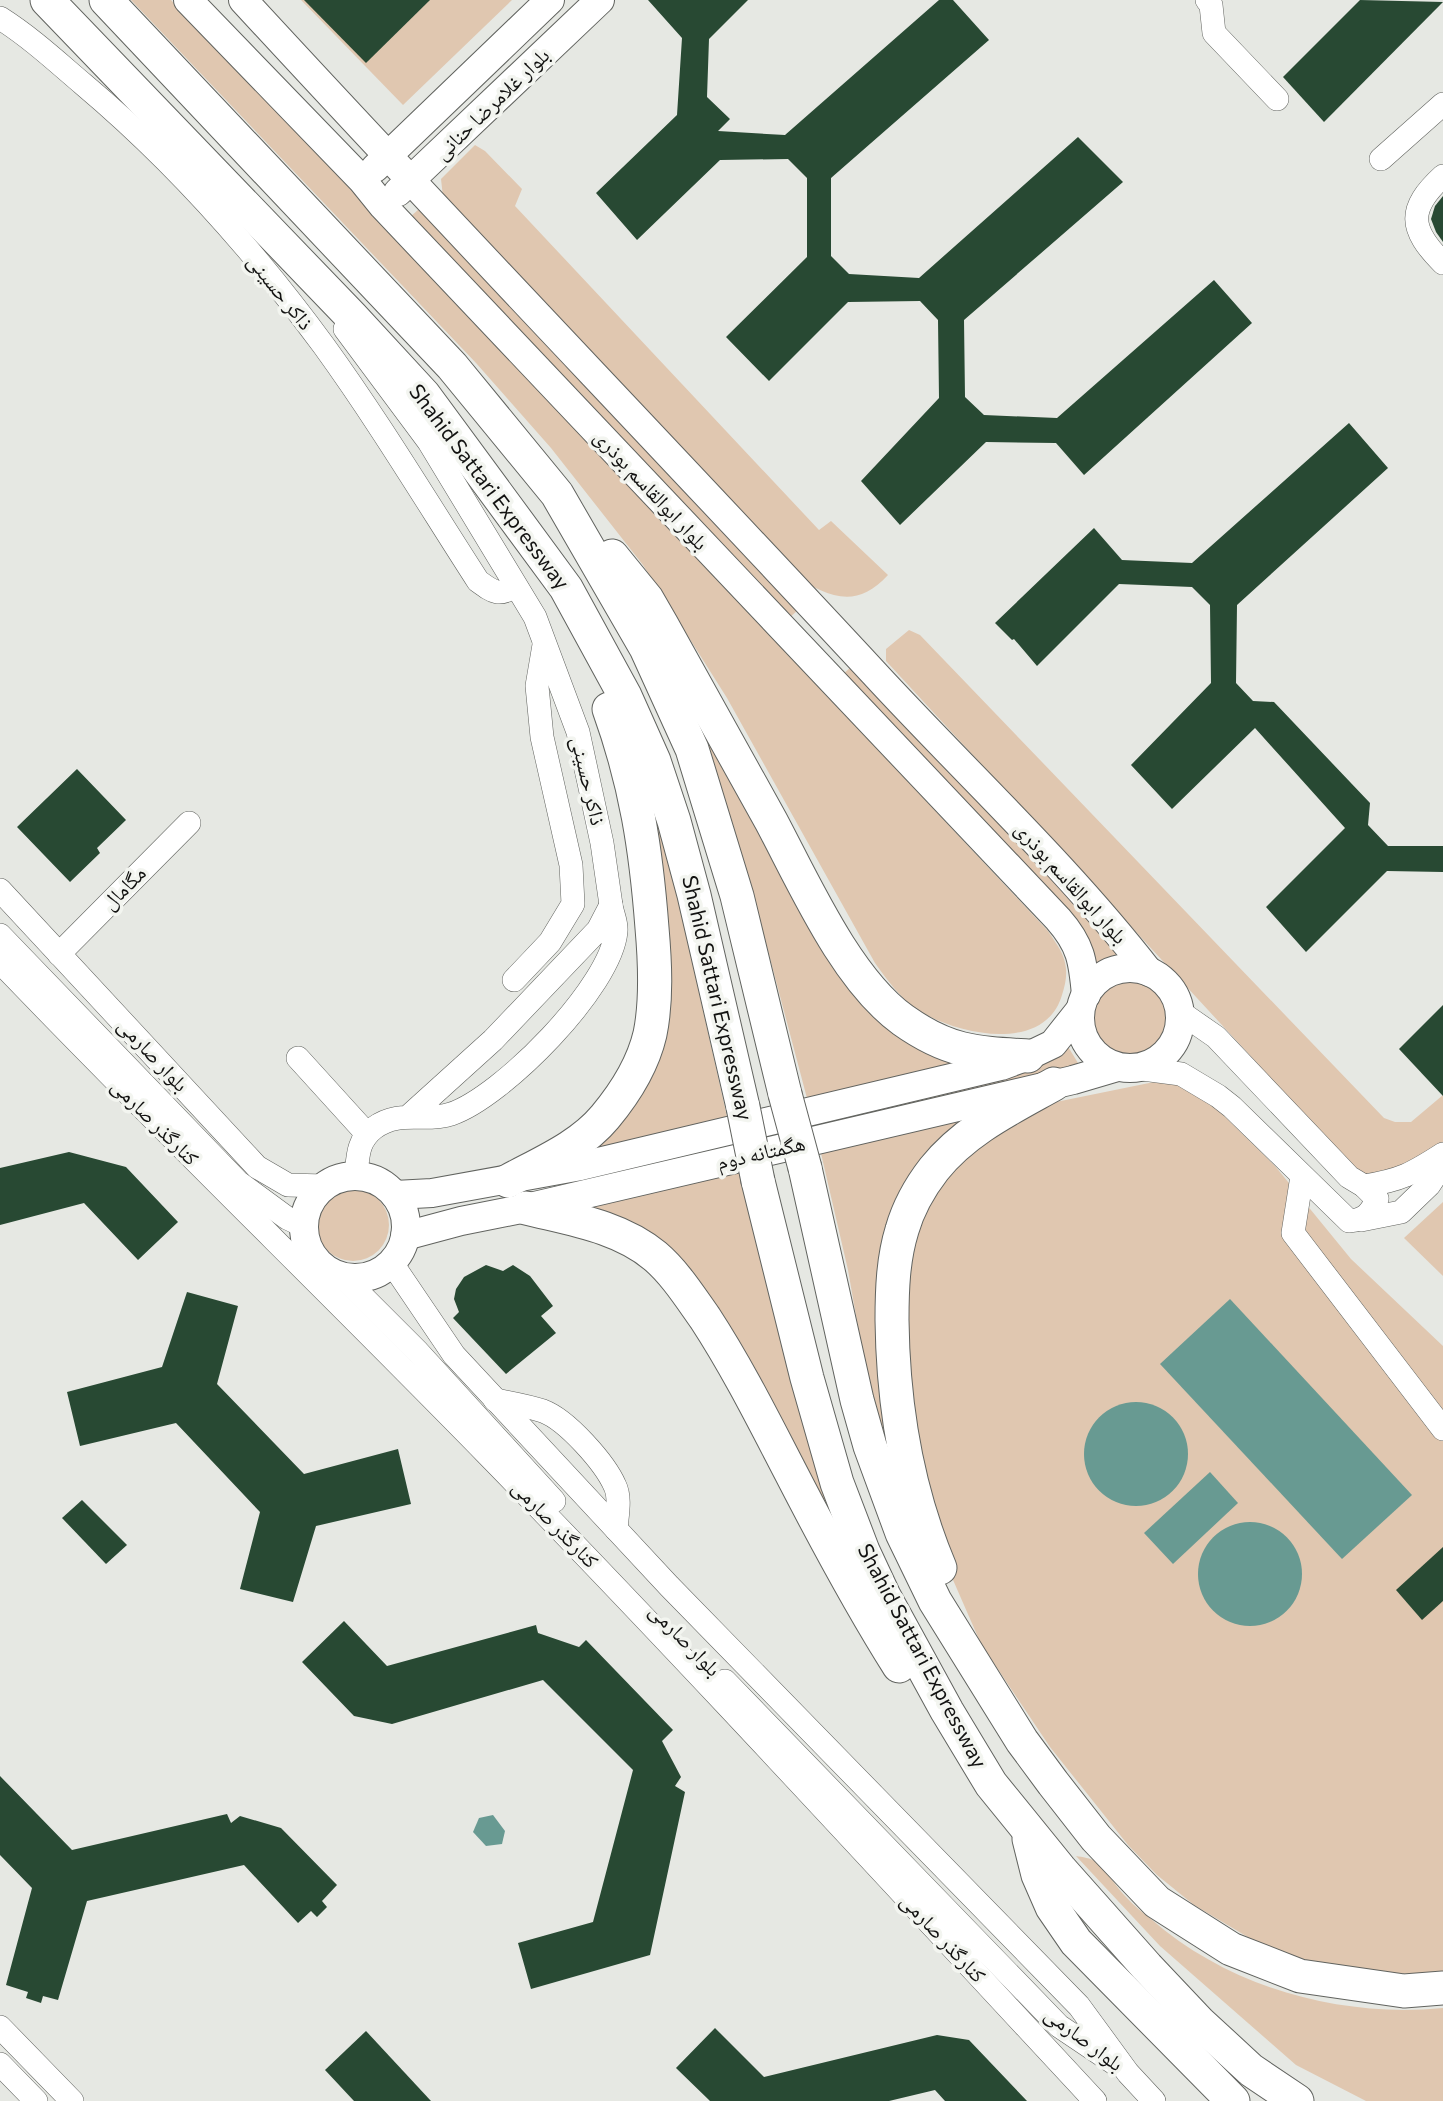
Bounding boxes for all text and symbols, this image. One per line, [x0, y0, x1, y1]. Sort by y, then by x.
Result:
street label: بلوار غلامرضا حنانی [428, 42, 555, 166]
street label: ذاکر حسینی [241, 248, 319, 335]
street label: Shahid Sattari Expressway [405, 379, 576, 594]
street label: بلوار ابوالقاسم بوذری [588, 424, 714, 556]
street label: ذاکر حسینی [565, 734, 612, 828]
street label: بلوار ابوالقاسم بوذری [1009, 816, 1133, 950]
street label: مگامال [96, 860, 151, 915]
street label: Shahid Sattari Expressway [678, 873, 759, 1123]
street label: بلوار صارمی [112, 1012, 195, 1097]
street label: کنارگذر صارمی [106, 1072, 205, 1171]
street label: هگمتانه دوم [714, 1129, 808, 1177]
street label: کنارگذر صارمی [506, 1474, 605, 1574]
street label: Shahid Sattari Expressway [853, 1539, 993, 1772]
street label: بلوار صارمی [644, 1597, 727, 1682]
street label: کنارگذر صارمی [895, 1887, 992, 1988]
street label: بلوار صارمی [1040, 2000, 1129, 2077]

